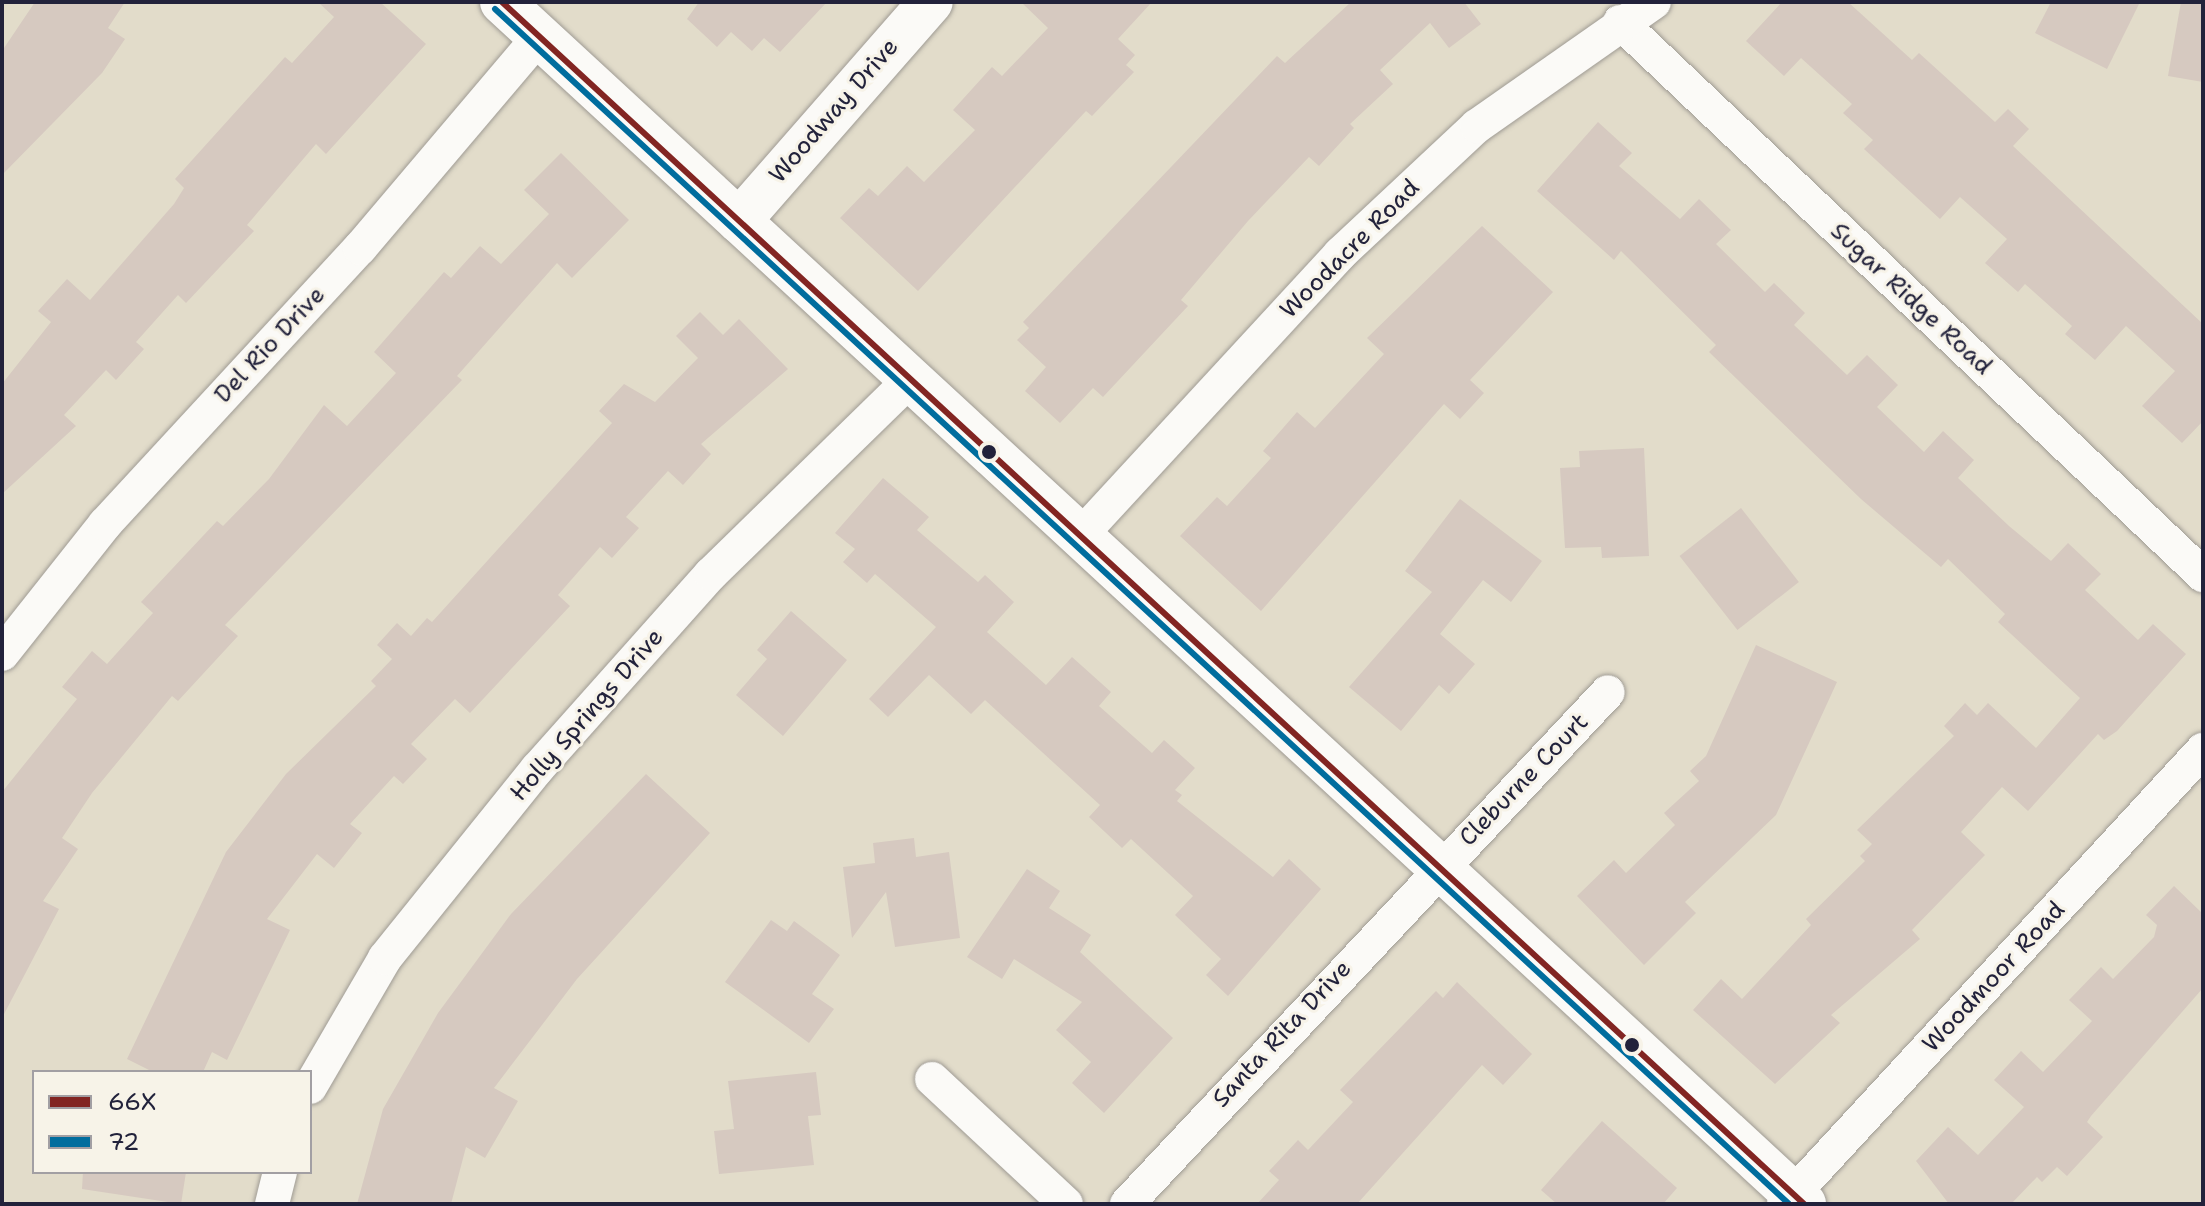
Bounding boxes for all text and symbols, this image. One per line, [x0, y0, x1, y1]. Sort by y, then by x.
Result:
street label: Woodway Drive [763, 33, 905, 189]
street label: Woodacre Road [1274, 173, 1426, 325]
street label: Sugar Ridge Road [1824, 217, 1998, 381]
street label: Del Rio Drive [209, 281, 331, 409]
unlabelled marker [981, 444, 997, 460]
street label: Holly Springs Drive [504, 623, 670, 807]
street label: Cleburne Court [1453, 708, 1595, 852]
street label: Woodmoor Road [1917, 896, 2071, 1058]
street label: Santa Rita Drive [1207, 955, 1357, 1113]
unlabelled marker [1624, 1037, 1640, 1053]
legend [32, 1070, 312, 1174]
text: 66X [108, 1086, 156, 1118]
text: 72 [108, 1126, 140, 1158]

